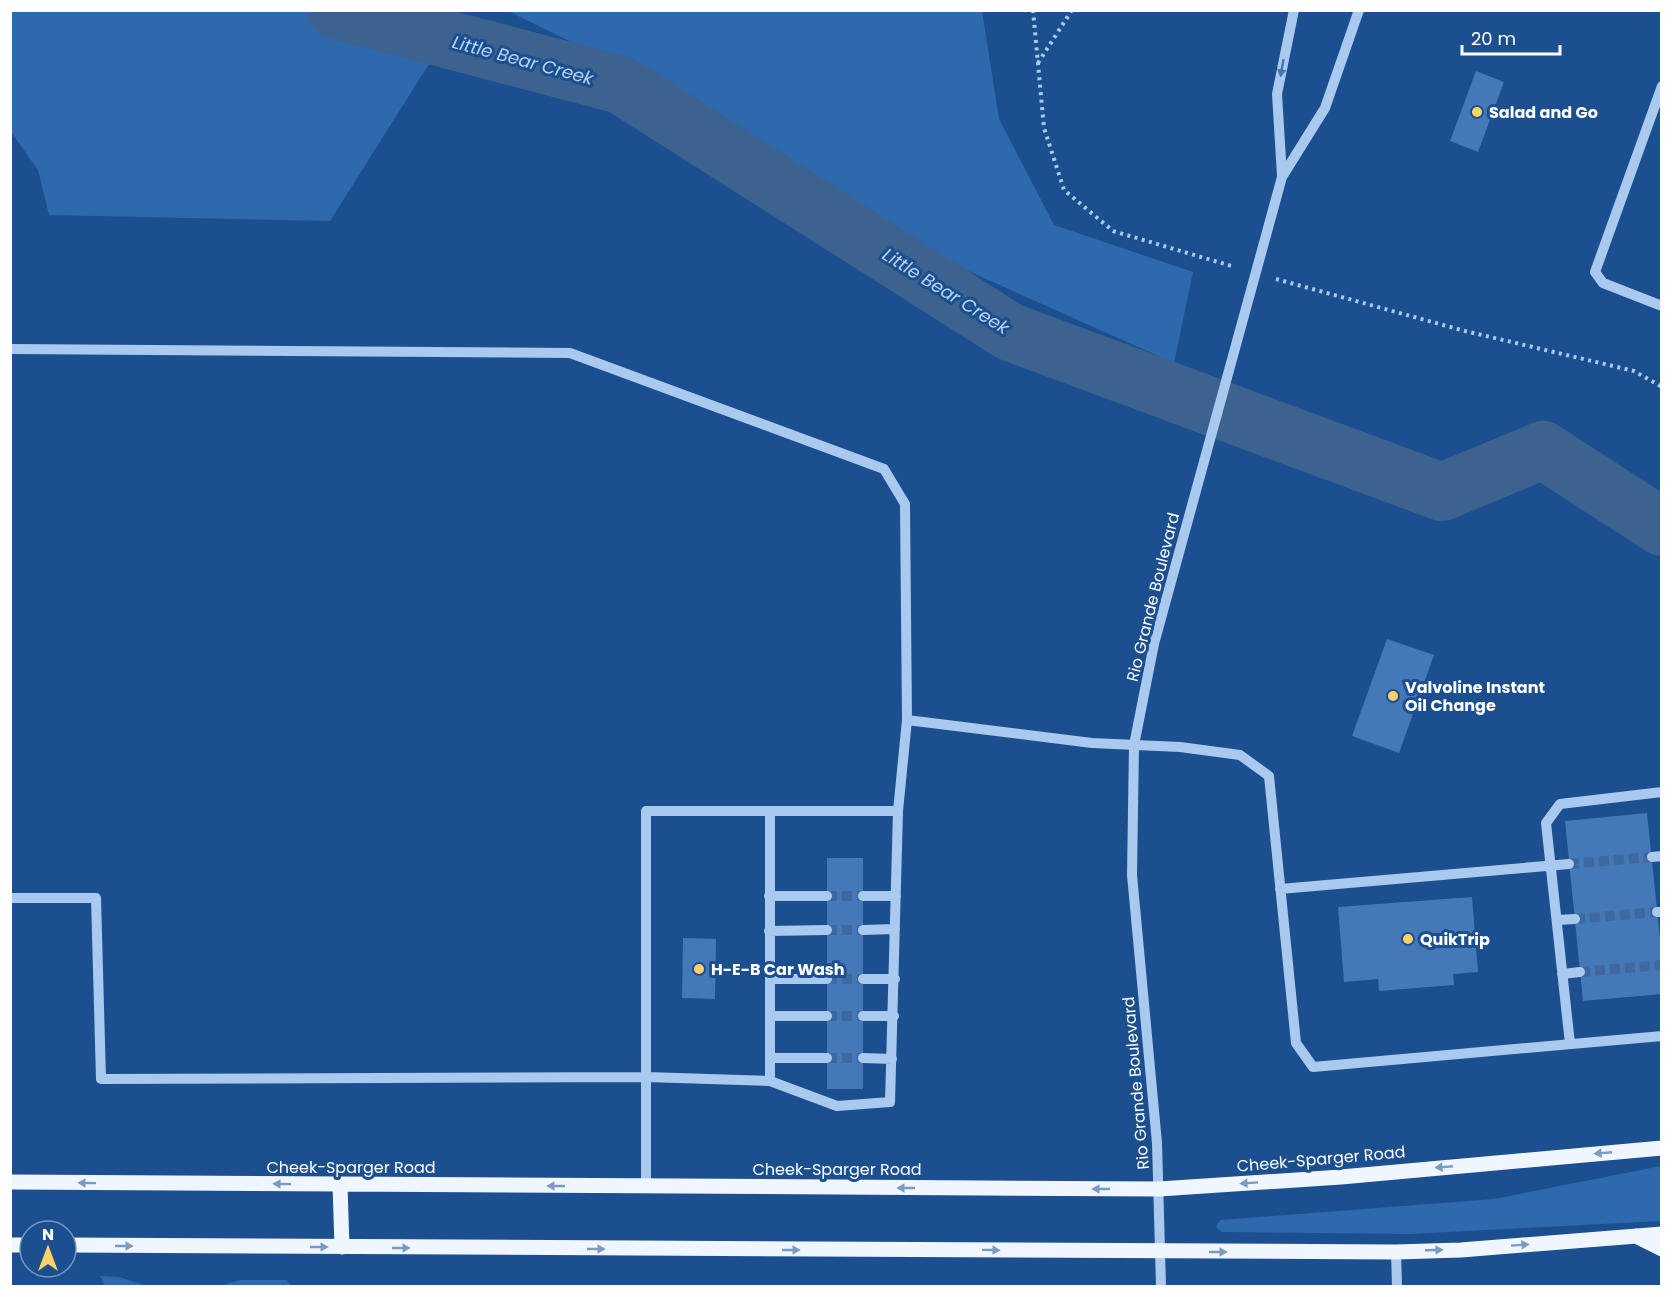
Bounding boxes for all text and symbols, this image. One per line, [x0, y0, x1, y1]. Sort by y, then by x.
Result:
scale bar [1462, 18, 1560, 56]
text: 20 m [1471, 26, 1516, 51]
water label: Little Bear Creek [450, 29, 597, 91]
one-way arrow [1277, 58, 1286, 77]
place label: Salad and Go [1489, 101, 1598, 124]
marker: Salad and Go [1470, 105, 1484, 119]
water label: Little Bear Creek [878, 242, 1015, 340]
street label: Rio Grande Boulevard [1121, 510, 1185, 684]
place label: Valvoline Instant Oil Change [1405, 676, 1545, 717]
marker: Valvoline Instant Oil Change [1386, 689, 1400, 703]
place label: QuikTrip [1420, 928, 1490, 951]
marker: QuikTrip [1401, 932, 1415, 946]
place label: H-E-B Car Wash [711, 958, 845, 981]
marker: H-E-B Car Wash [692, 962, 706, 976]
street label: Rio Grande Boulevard [1117, 996, 1155, 1170]
street label: Cheek-Sparger Road [1236, 1140, 1406, 1178]
one-way arrow [1594, 1148, 1613, 1158]
street label: Cheek-Sparger Road [266, 1156, 436, 1179]
street label: Cheek-Sparger Road [752, 1158, 922, 1181]
one-way arrow [1434, 1162, 1453, 1172]
one-way arrow [77, 1178, 96, 1188]
one-way arrow [272, 1179, 291, 1189]
one-way arrow [1240, 1179, 1259, 1188]
one-way arrow [546, 1181, 565, 1191]
one-way arrow [896, 1183, 915, 1192]
one-way arrow [1091, 1184, 1110, 1194]
north arrow [18, 1219, 78, 1279]
text: N [42, 1223, 54, 1246]
one-way arrow [1510, 1240, 1529, 1250]
one-way arrow [115, 1241, 134, 1251]
one-way arrow [310, 1242, 329, 1252]
one-way arrow [391, 1243, 410, 1253]
one-way arrow [586, 1244, 605, 1254]
one-way arrow [781, 1245, 800, 1255]
one-way arrow [981, 1245, 1000, 1255]
one-way arrow [1425, 1246, 1444, 1255]
one-way arrow [1209, 1247, 1228, 1257]

